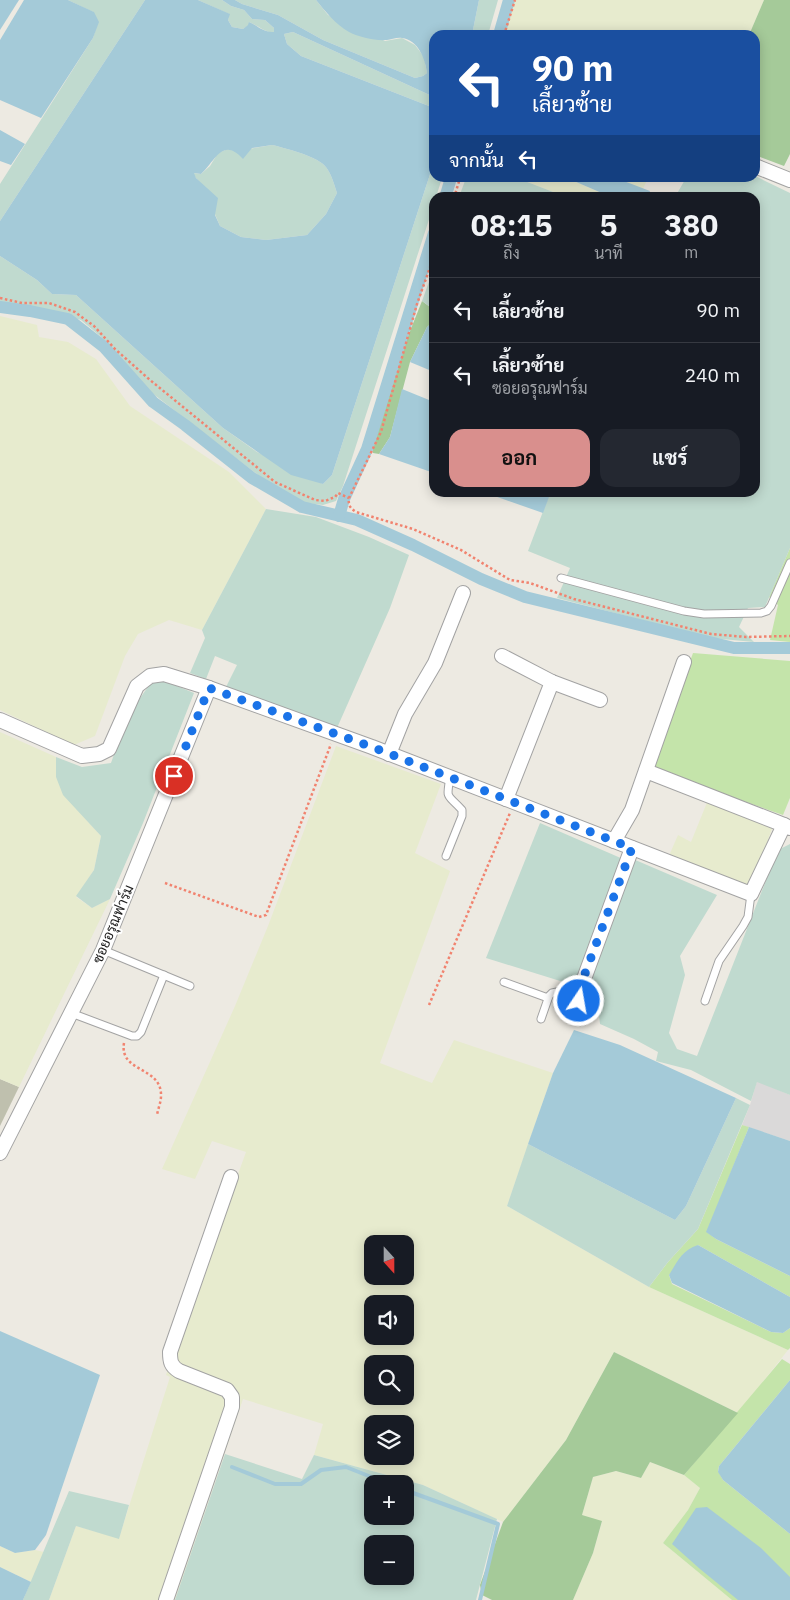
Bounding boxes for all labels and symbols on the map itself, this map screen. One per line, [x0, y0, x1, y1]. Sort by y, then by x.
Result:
pin [153, 755, 195, 797]
street label: ซอยอรุณฟาร์ม [88, 882, 139, 966]
position arrow [552, 974, 604, 1026]
north arrow [364, 1235, 414, 1285]

